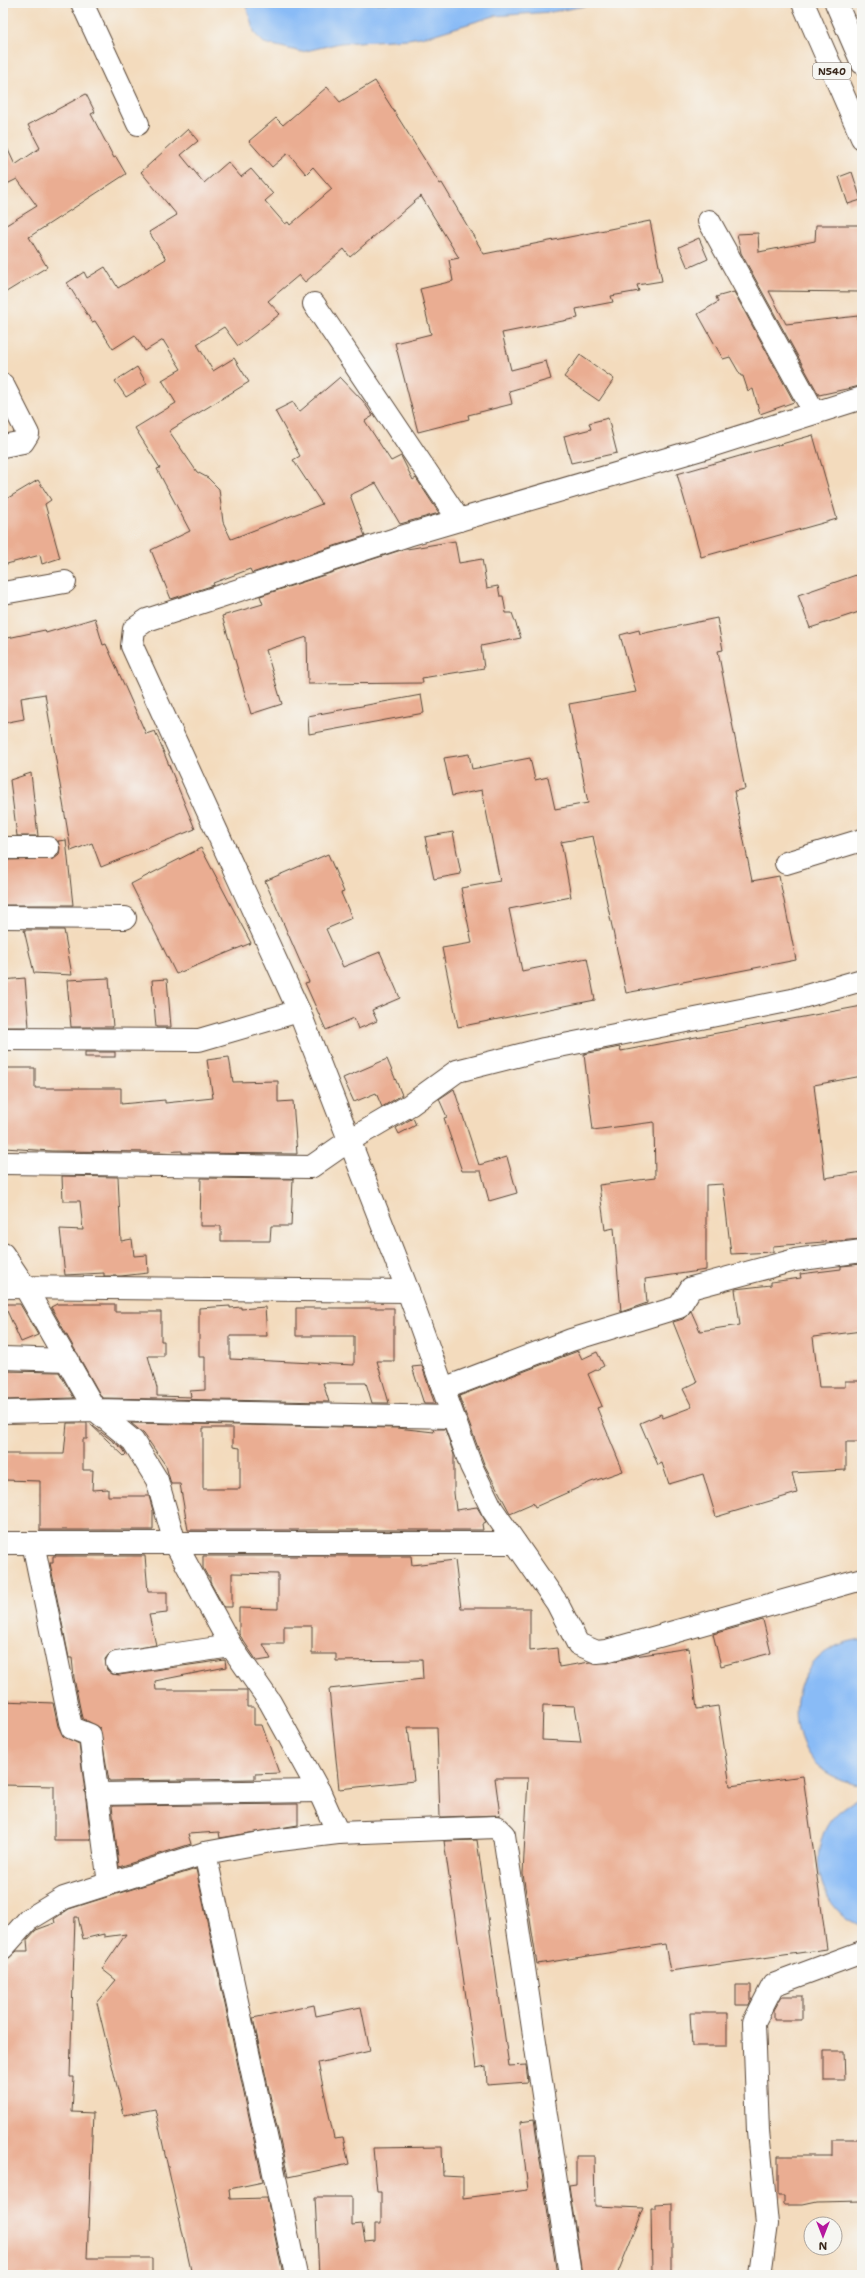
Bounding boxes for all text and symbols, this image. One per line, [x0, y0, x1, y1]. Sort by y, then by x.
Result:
road number: N540 [813, 63, 851, 79]
north arrow [803, 2216, 843, 2256]
text: N [818, 2238, 827, 2253]

